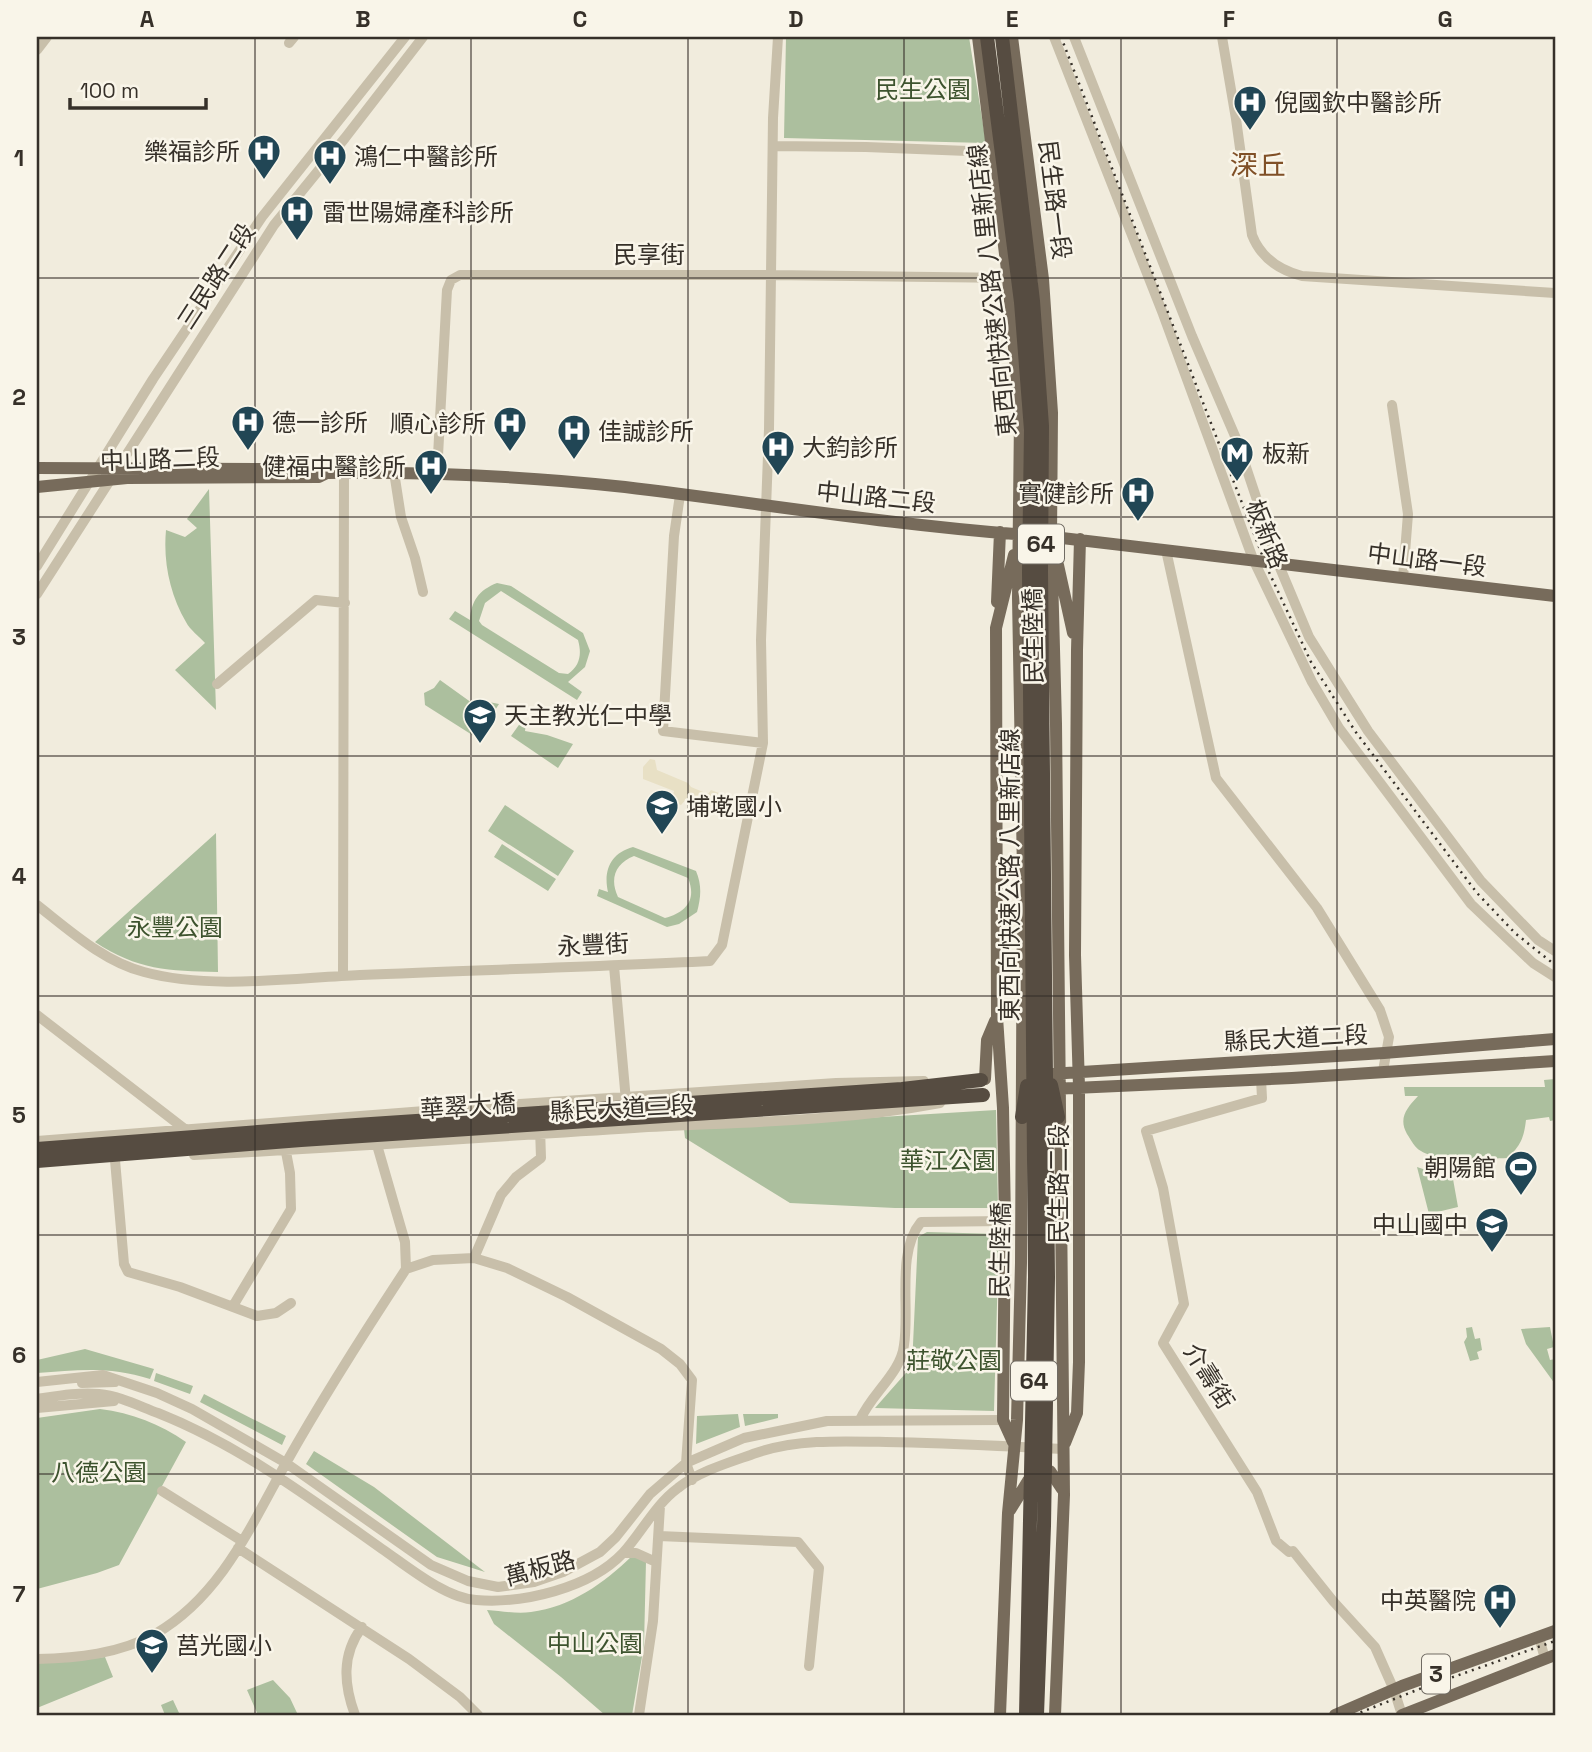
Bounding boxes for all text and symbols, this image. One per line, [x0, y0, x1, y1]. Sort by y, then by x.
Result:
text: A [140, 4, 155, 34]
text: B [355, 4, 371, 34]
text: C [573, 4, 587, 34]
text: D [788, 4, 804, 34]
text: E [1006, 4, 1018, 34]
text: F [1223, 4, 1235, 34]
text: G [1437, 4, 1453, 34]
scale bar [70, 66, 206, 110]
park label: 民生公園 [875, 74, 971, 105]
text: 100 m [80, 77, 139, 104]
hospital icon: 倪國欽中醫診所 [1231, 83, 1269, 132]
place label: 倪國欽中醫診所 [1274, 87, 1442, 118]
hospital icon: 樂福診所 [245, 132, 283, 181]
place label: 樂福診所 [144, 136, 240, 167]
hospital icon: 鴻仁中醫診所 [311, 137, 349, 186]
street label: 民生路一段 [1032, 139, 1078, 261]
place label: 鴻仁中醫診所 [354, 141, 498, 172]
street label: 東西向快速公路 八里新店線 [961, 142, 1023, 438]
text: 1 [14, 143, 24, 173]
district label: 深丘 [1230, 147, 1286, 183]
hospital icon: 雷世陽婦產科診所 [278, 193, 316, 242]
place label: 雷世陽婦產科診所 [322, 197, 514, 228]
street label: 三民路二段 [170, 217, 262, 335]
street label: 民享街 [613, 239, 685, 270]
text: 2 [12, 382, 26, 412]
hospital icon: 德一診所 [229, 403, 267, 452]
hospital icon: 順心診所 [491, 404, 529, 453]
place label: 德一診所 [272, 407, 368, 438]
place label: 順心診所 [390, 408, 486, 439]
hospital icon: 佳誠診所 [555, 412, 593, 461]
place label: 佳誠診所 [598, 416, 694, 447]
hospital icon: 大鈞診所 [759, 428, 797, 477]
place label: 大鈞診所 [802, 432, 898, 463]
metro station icon: 板新 [1218, 434, 1256, 483]
place label: 板新 [1262, 438, 1310, 469]
street label: 中山路二段 [99, 441, 221, 477]
hospital icon: 健福中醫診所 [412, 447, 450, 496]
place label: 健福中醫診所 [262, 451, 406, 482]
hospital icon: 實健診所 [1119, 474, 1157, 523]
street label: 中山路二段 [815, 475, 937, 519]
place label: 實健診所 [1018, 478, 1114, 509]
street label: 板新路 [1239, 495, 1295, 573]
road number: 64 [1018, 524, 1064, 564]
street label: 中山路一段 [1366, 537, 1488, 583]
street label: 民生陸橋 [1017, 588, 1049, 684]
text: 3 [12, 622, 26, 652]
school or university icon: 天主教光仁中學 [461, 696, 499, 745]
place label: 天主教光仁中學 [504, 700, 672, 731]
street label: 東西向快速公路 八里新店線 [994, 728, 1025, 1022]
school or university icon: 埔墘國小 [643, 787, 681, 836]
place label: 埔墘國小 [686, 791, 782, 822]
text: 4 [12, 861, 27, 891]
park label: 永豐公園 [127, 912, 223, 943]
street label: 永豐街 [556, 928, 630, 962]
street label: 縣民大道二段 [1223, 1019, 1369, 1057]
street label: 華翠大橋 [419, 1087, 517, 1125]
street label: 縣民大道三段 [549, 1089, 695, 1127]
text: 5 [12, 1100, 26, 1130]
street label: 民生路二段 [1043, 1124, 1074, 1244]
park label: 華江公園 [900, 1145, 996, 1176]
sports icon: 朝陽館 [1502, 1148, 1540, 1197]
place label: 朝陽館 [1424, 1152, 1496, 1183]
street label: 民生陸橋 [984, 1202, 1016, 1298]
school or university icon: 中山國中 [1473, 1205, 1511, 1254]
place label: 中山國中 [1372, 1209, 1468, 1240]
street label: 介壽街 [1177, 1337, 1241, 1415]
text: 6 [12, 1340, 26, 1370]
park label: 莊敬公園 [906, 1345, 1002, 1376]
road number: 64 [1011, 1362, 1057, 1400]
park label: 八德公園 [51, 1457, 147, 1488]
street label: 萬板路 [501, 1544, 579, 1592]
text: 7 [13, 1579, 26, 1609]
hospital icon: 中英醫院 [1481, 1581, 1519, 1630]
place label: 中英醫院 [1380, 1585, 1476, 1616]
school or university icon: 莒光國小 [133, 1626, 171, 1675]
park label: 中山公園 [547, 1628, 643, 1659]
place label: 莒光國小 [176, 1630, 272, 1661]
road number: 3 [1422, 1654, 1450, 1694]

